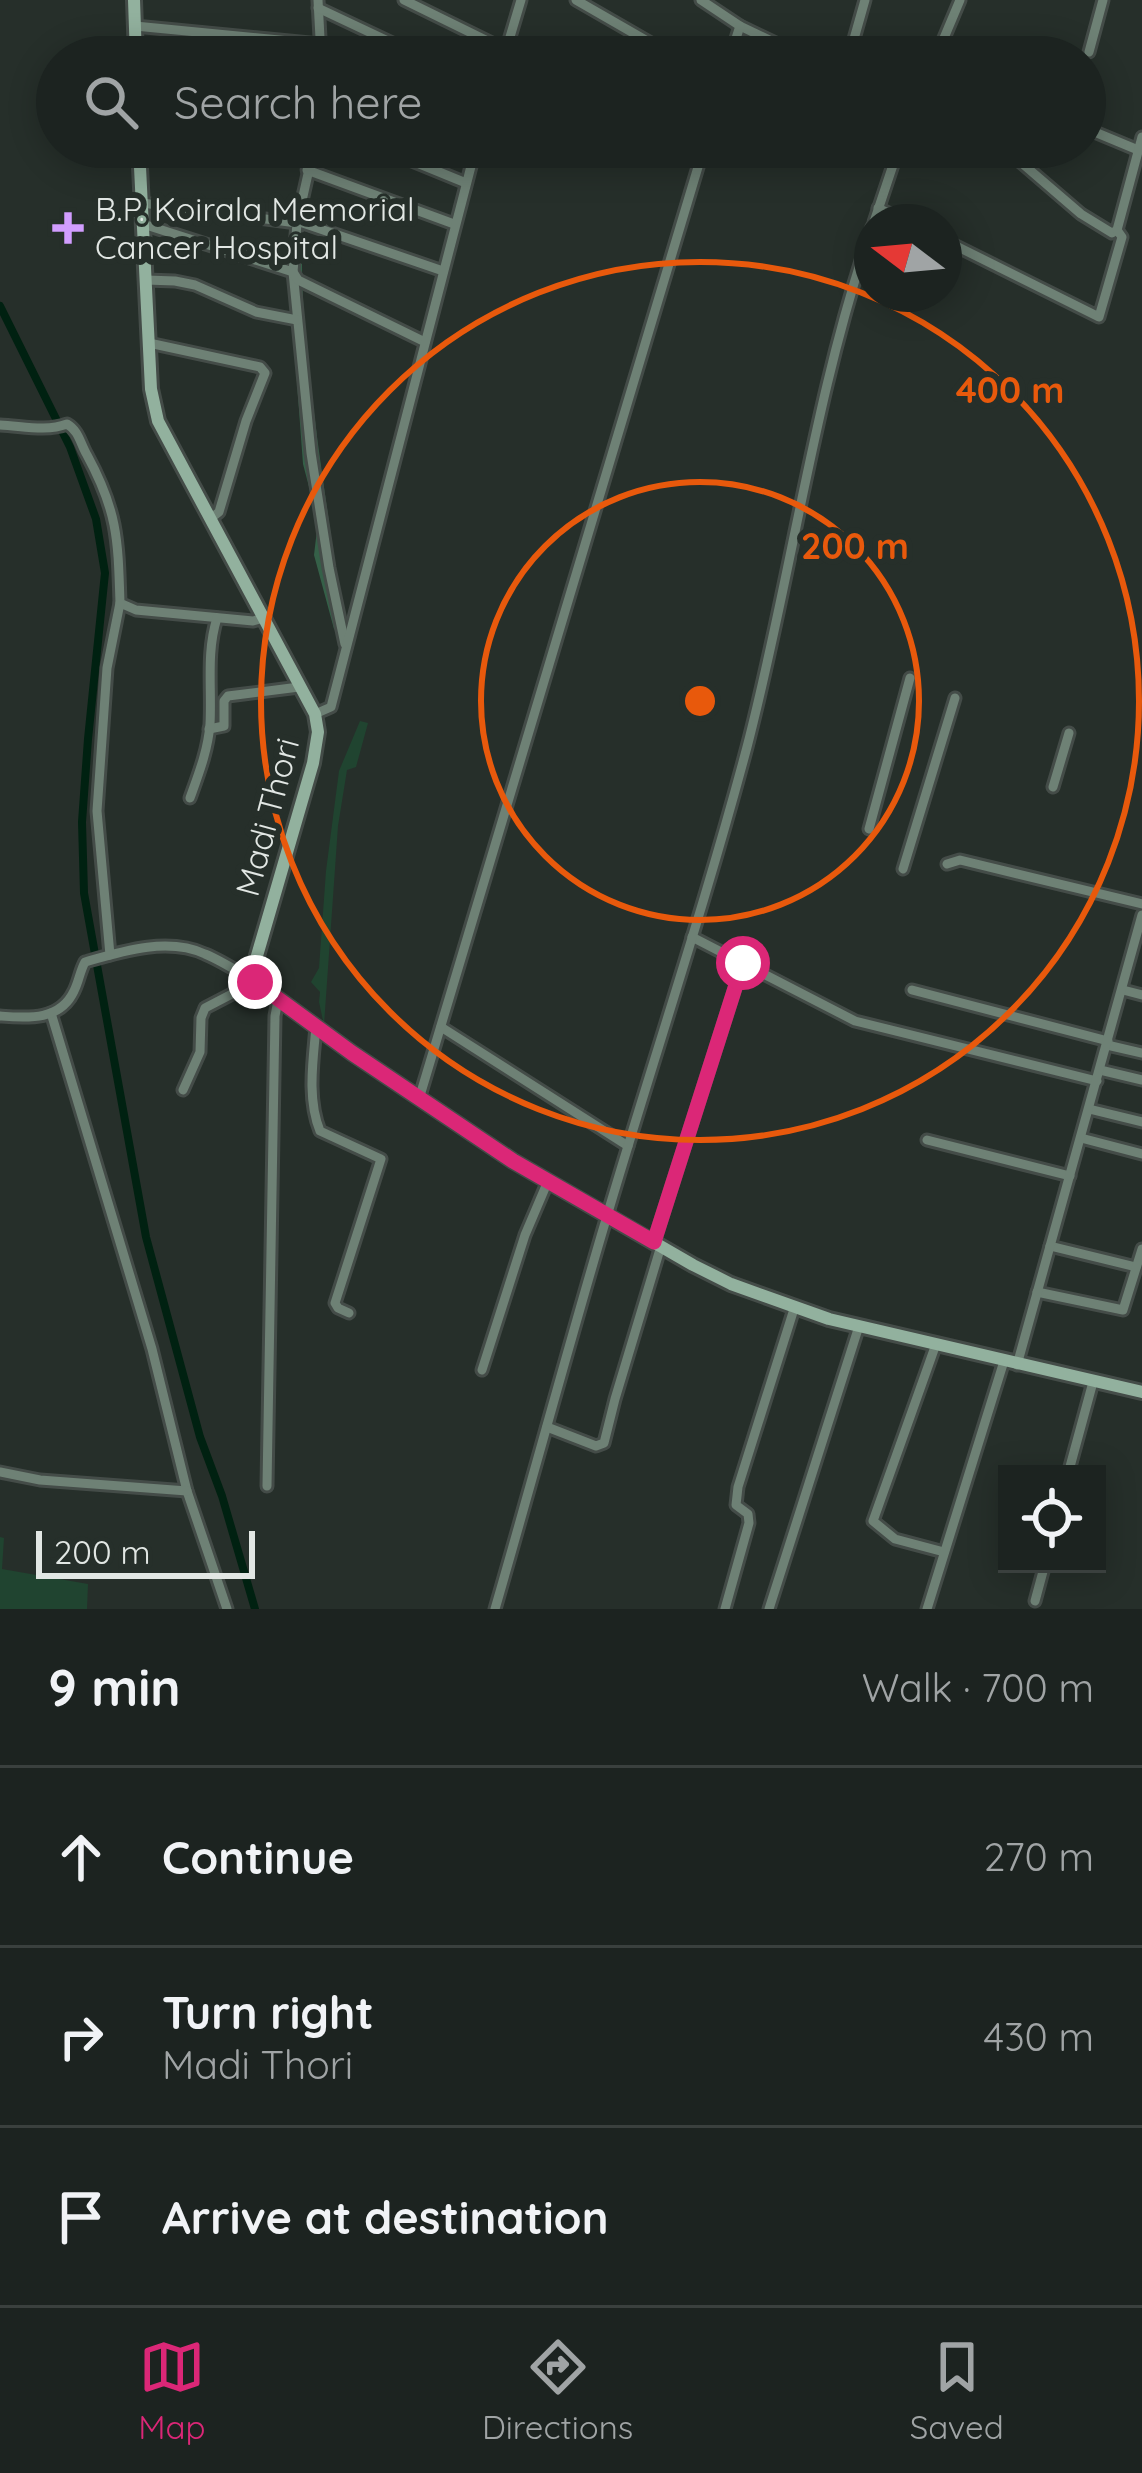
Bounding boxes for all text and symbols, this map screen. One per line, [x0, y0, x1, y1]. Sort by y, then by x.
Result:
search box [36, 36, 1106, 168]
icon: search [78, 69, 144, 135]
text: Search here [174, 74, 422, 130]
place label: B.P. Koirala Memorial Cancer Hospital [95, 188, 415, 267]
north arrow [854, 204, 962, 312]
marker: B.P. Koirala Memorial Cancer Hospital [52, 212, 84, 244]
text: 400 m [956, 367, 1064, 412]
text: 200 m [801, 523, 909, 568]
centre of rings [679, 680, 721, 722]
street label: Madi Thori [226, 733, 307, 900]
route start [716, 936, 770, 990]
route end [228, 955, 282, 1009]
map controls [998, 1465, 1106, 1573]
button: locate [998, 1465, 1106, 1573]
scale bar [36, 1525, 255, 1578]
text: 200 m [54, 1531, 151, 1572]
text: 9 min [48, 1655, 181, 1719]
text: Walk · 700 m [862, 1663, 1094, 1712]
icon: ahead [48, 1824, 114, 1890]
text: Continue [162, 1829, 354, 1885]
text: 270 m [984, 1832, 1094, 1881]
text: Turn right [162, 1984, 374, 2040]
icon: right [48, 2004, 114, 2070]
text: 430 m [984, 2012, 1094, 2061]
text: Madi Thori [162, 2040, 353, 2089]
icon: arrive [48, 2184, 114, 2250]
text: Arrive at destination [162, 2189, 608, 2245]
tab: Map [138, 2334, 206, 2447]
tab: Directions [482, 2334, 633, 2447]
tab: Saved [910, 2334, 1004, 2447]

